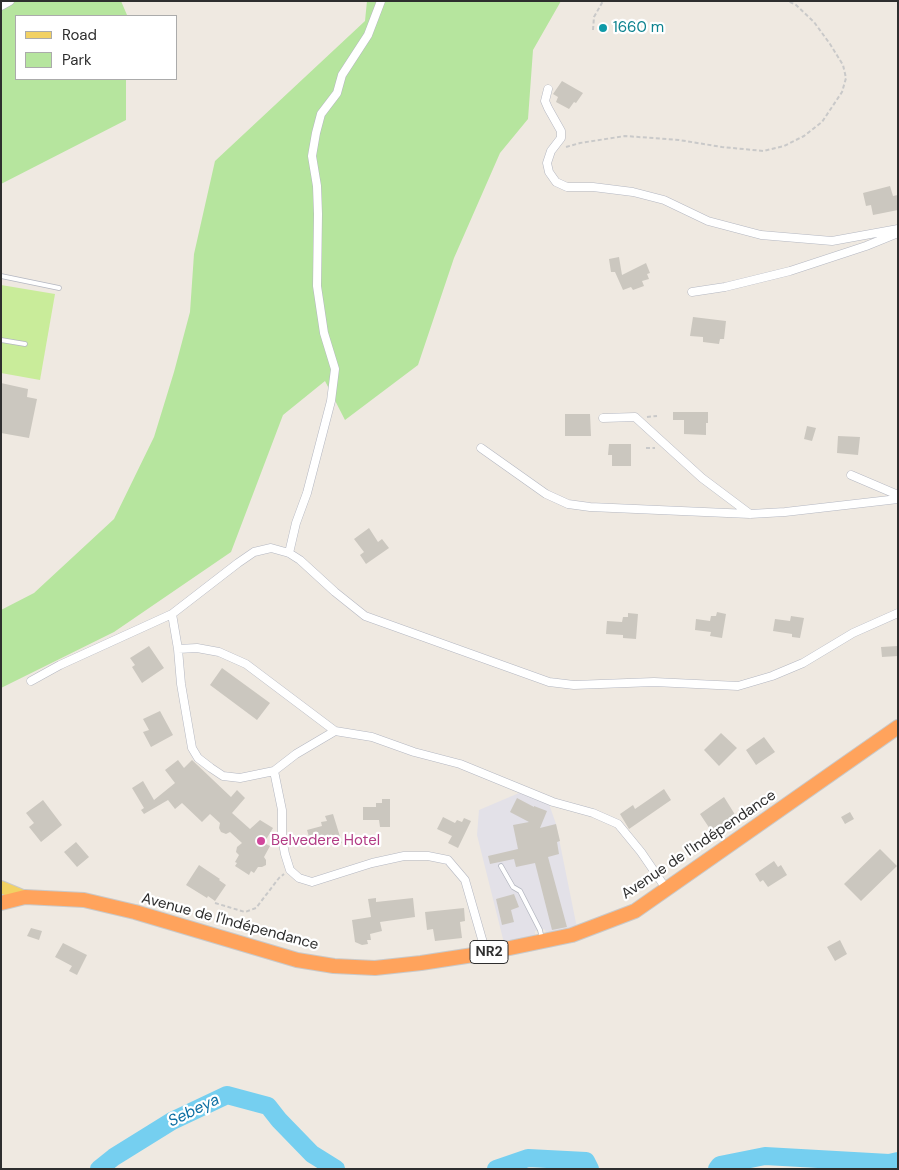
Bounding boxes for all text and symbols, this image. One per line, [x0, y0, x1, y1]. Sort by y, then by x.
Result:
legend [15, 15, 178, 80]
place label: 1660 m [613, 19, 664, 37]
marker: 1660 m [597, 22, 609, 34]
text: Road [62, 25, 97, 45]
text: Park [62, 50, 92, 70]
street label: Avenue de l'Indépendance [618, 787, 780, 903]
place label: Belvedere Hotel [271, 832, 380, 850]
marker: Belvedere Hotel [255, 835, 267, 847]
street label: Avenue de l'Indépendance [140, 890, 320, 954]
road number: NR2 [470, 940, 508, 964]
water label: Sebeya [165, 1090, 223, 1132]

